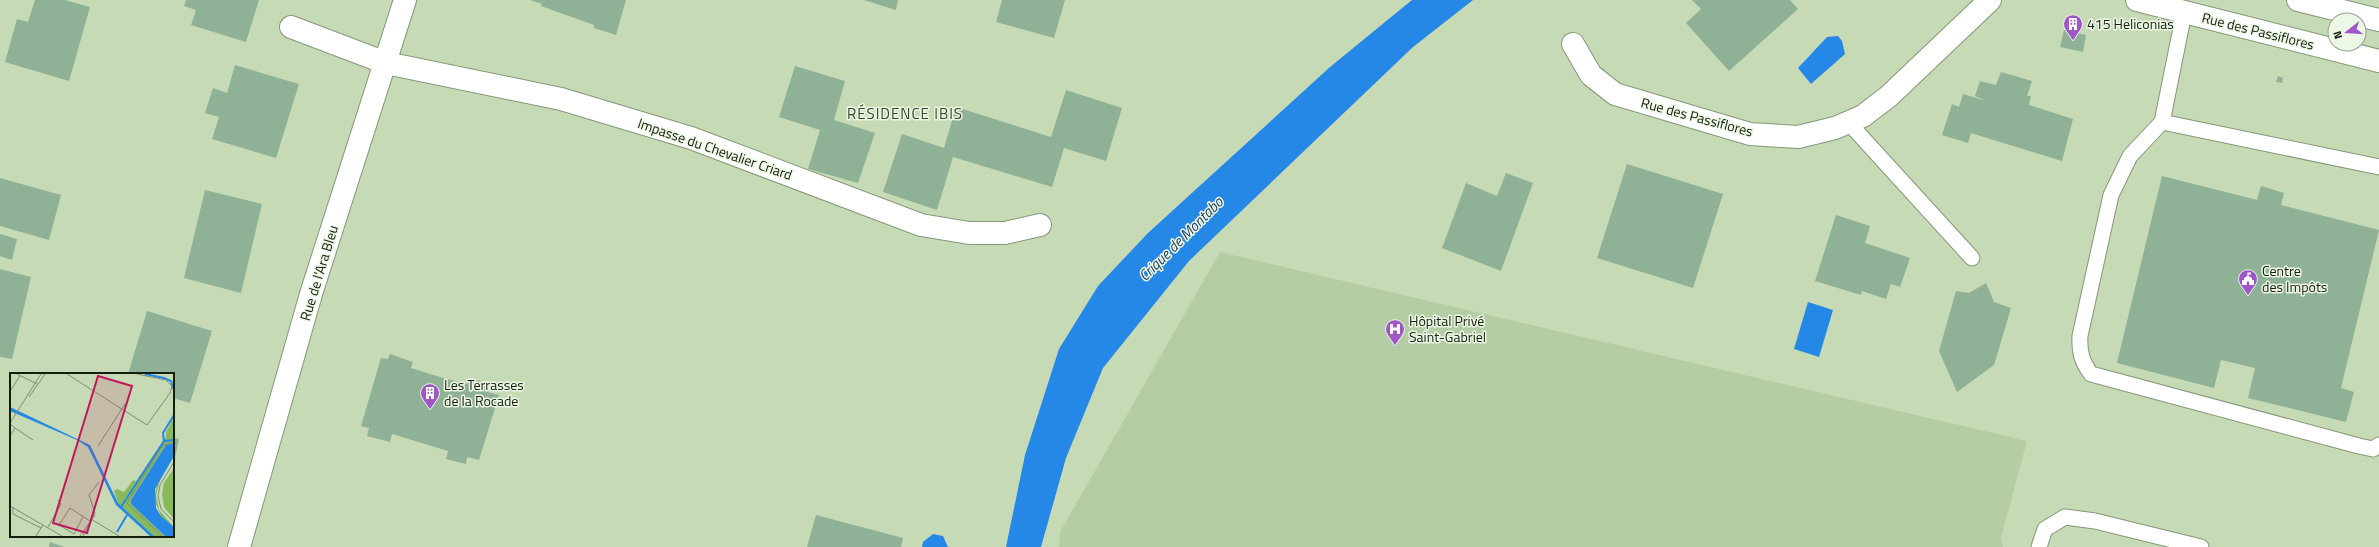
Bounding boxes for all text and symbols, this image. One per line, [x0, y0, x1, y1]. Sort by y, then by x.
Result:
street label: Rue des Passiflores [2200, 6, 2317, 55]
north arrow [2327, 12, 2367, 52]
building icon: 415 Heliconias [2062, 13, 2084, 41]
place label: 415 Heliconias [2087, 13, 2174, 34]
text: N [2329, 29, 2346, 41]
street label: Rue des Passiflores [1639, 91, 1755, 142]
district label: RÉSIDENCE IBIS [847, 102, 963, 125]
street label: Impasse du Chevalier Criard [635, 112, 795, 185]
water label: Crique de Montabo [1133, 191, 1229, 286]
street label: Rue de l'Ara Bleu [294, 222, 343, 323]
place label: Centre des Impôts [2262, 260, 2327, 297]
public building icon: Centre des Impôts [2237, 268, 2259, 296]
place label: Hôpital Privé Saint-Gabriel [1409, 310, 1486, 347]
hospital icon: Hôpital Privé Saint-Gabriel [1384, 318, 1406, 346]
inset map [10, 373, 174, 537]
place label: Les Terrasses de la Rocade [444, 374, 524, 411]
building icon: Les Terrasses de la Rocade [419, 382, 441, 410]

